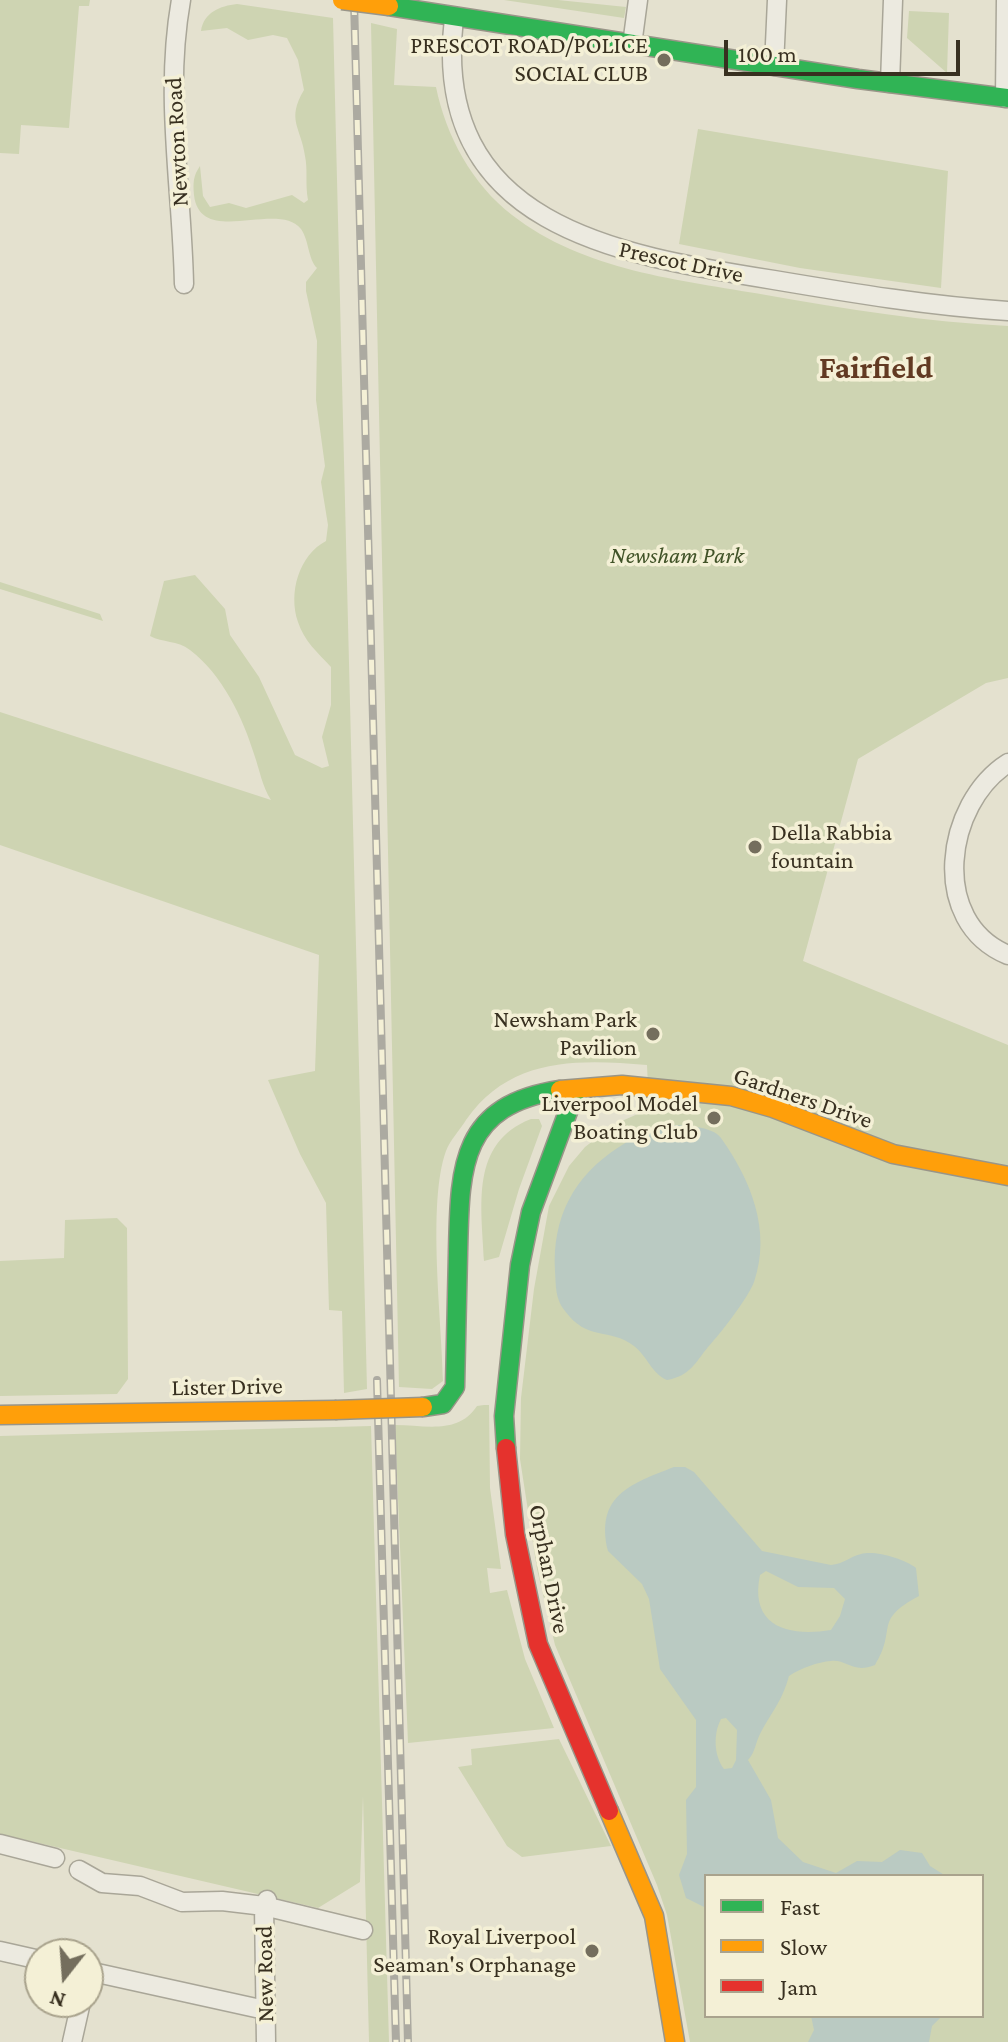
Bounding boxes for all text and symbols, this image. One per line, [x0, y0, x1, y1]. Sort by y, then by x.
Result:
scale bar [728, 24, 964, 74]
place label: PRESCOT ROAD/POLICE SOCIAL CLUB [410, 32, 648, 88]
text: 100 m [738, 40, 797, 67]
marker: PRESCOT ROAD/POLICE SOCIAL CLUB [655, 51, 673, 69]
street label: Newton Road [159, 77, 195, 207]
street label: Prescot Drive [616, 235, 746, 289]
district label: Fairfield [819, 349, 933, 387]
park label: Newsham Park [610, 542, 744, 570]
place label: Della Rabbia fountain [771, 819, 892, 875]
marker: Della Rabbia fountain [746, 838, 764, 856]
place label: Newsham Park Pavilion [494, 1006, 637, 1062]
marker: Newsham Park Pavilion [644, 1025, 662, 1043]
street label: Gardners Drive [730, 1061, 876, 1135]
place label: Liverpool Model Boating Club [541, 1090, 698, 1146]
marker: Liverpool Model Boating Club [705, 1109, 723, 1127]
street label: Lister Drive [171, 1372, 283, 1402]
street label: Orphan Drive [522, 1502, 576, 1636]
legend [704, 1874, 984, 2018]
text: Fast [780, 1893, 820, 1920]
place label: Royal Liverpool Seaman's Orphanage [373, 1923, 576, 1979]
street label: New Road [250, 1925, 280, 2023]
text: Slow [780, 1933, 827, 1960]
north arrow [24, 1938, 104, 2018]
marker: Royal Liverpool Seaman's Orphanage [583, 1942, 601, 1960]
text: Jam [780, 1973, 818, 2000]
text: N [47, 1985, 68, 2014]

